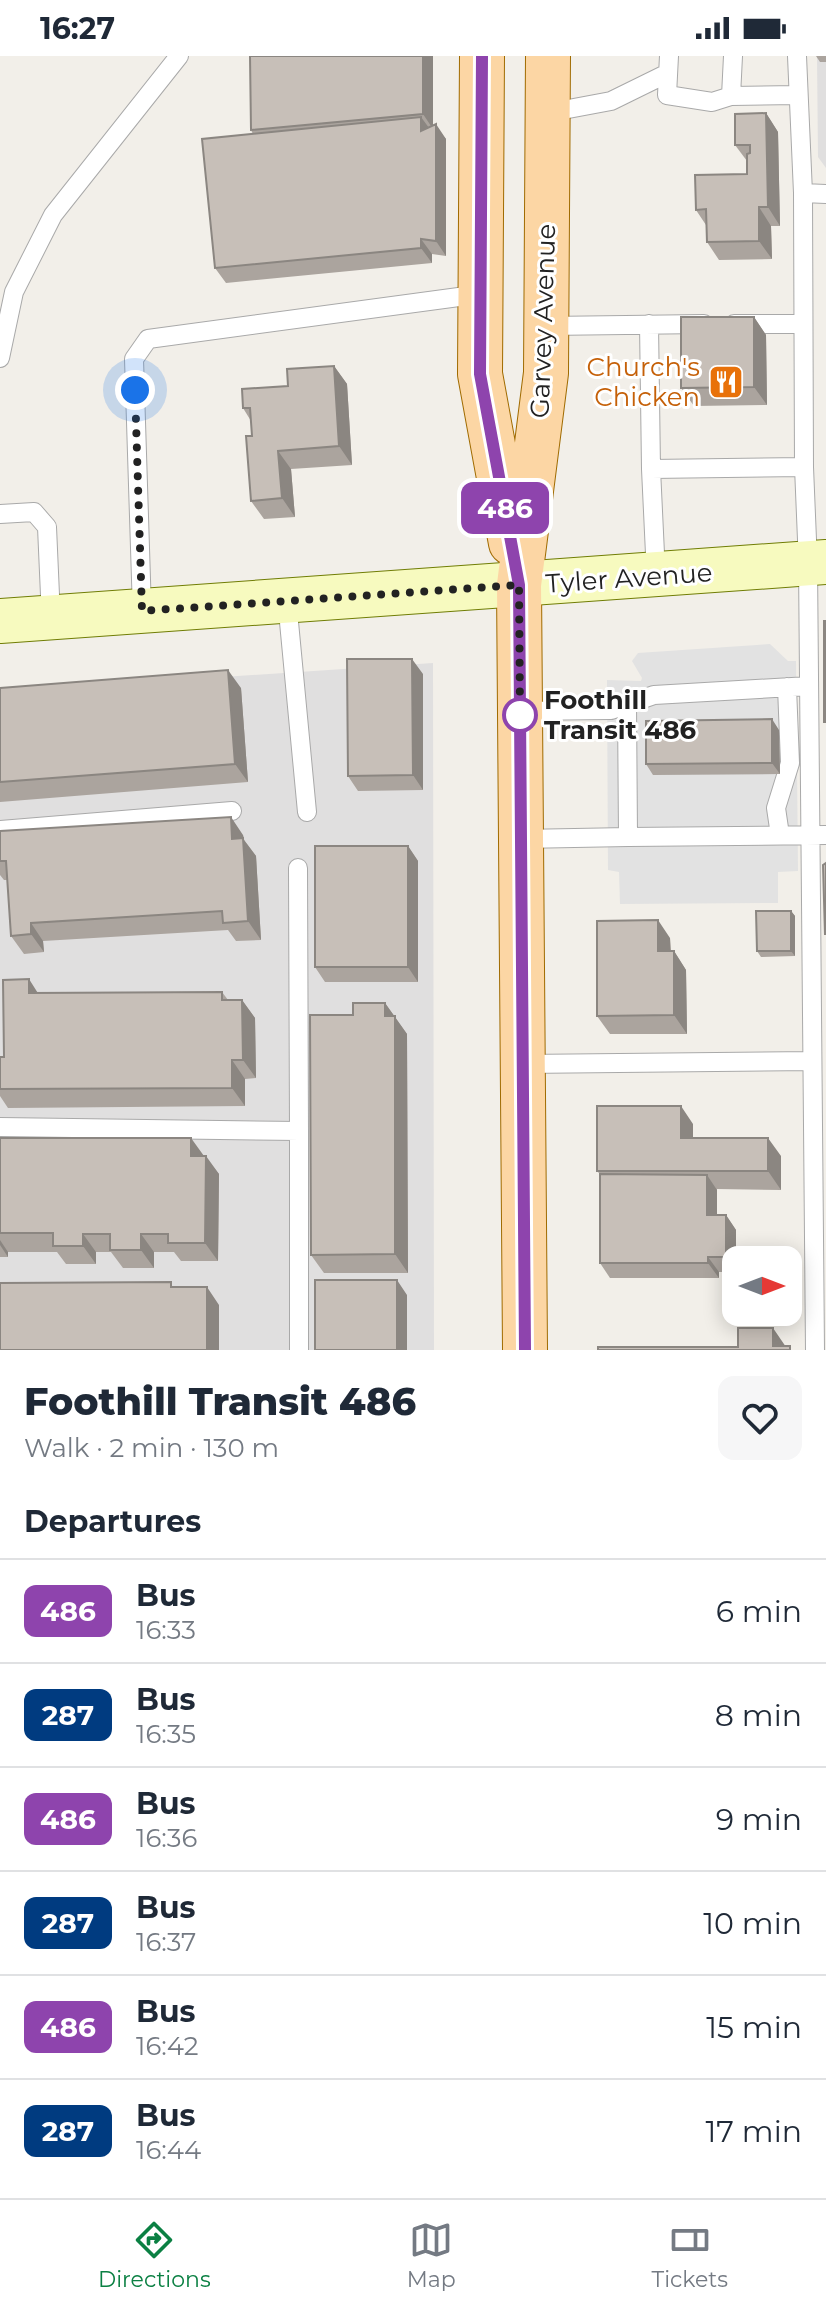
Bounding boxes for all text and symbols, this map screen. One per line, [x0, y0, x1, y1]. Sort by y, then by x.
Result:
text: 16:27 [40, 10, 115, 47]
street label: Garvey Avenue [524, 223, 562, 419]
place label: Church's Chicken [586, 351, 700, 413]
restaurant icon: Church's Chicken [707, 363, 745, 401]
your location [115, 370, 155, 410]
line badge: 486 [459, 482, 551, 534]
text: 486 [477, 491, 533, 525]
street label: Tyler Avenue [545, 556, 713, 600]
place label: Foothill Transit 486 [544, 684, 697, 746]
marker: Foothill Transit 486 [503, 698, 537, 732]
north arrow [722, 1246, 802, 1326]
map controls [722, 1246, 802, 1326]
button: heart [718, 1376, 802, 1460]
text: Foothill Transit 486 [24, 1378, 416, 1425]
text: Walk · 2 min · 130 m [24, 1432, 279, 1464]
text: Departures [24, 1503, 201, 1540]
text: Bus [136, 1577, 196, 1614]
text: 6 min [716, 1593, 802, 1630]
text: 486 [40, 1594, 96, 1628]
text: 16:33 [136, 1614, 196, 1646]
text: Bus [136, 1681, 196, 1718]
text: 8 min [715, 1697, 802, 1734]
text: 287 [42, 1698, 94, 1732]
text: 16:35 [136, 1718, 196, 1750]
text: Bus [136, 1785, 196, 1822]
text: 9 min [716, 1801, 802, 1838]
text: 486 [40, 1802, 96, 1836]
text: 16:36 [136, 1822, 197, 1854]
text: Bus [136, 1889, 196, 1926]
text: 10 min [703, 1905, 802, 1942]
text: 287 [42, 1906, 94, 1940]
text: 16:37 [136, 1926, 196, 1958]
text: Bus [136, 1993, 196, 2030]
text: 15 min [706, 2009, 802, 2046]
text: 486 [40, 2010, 96, 2044]
text: 16:42 [136, 2030, 199, 2062]
text: Bus [136, 2097, 196, 2134]
text: 17 min [705, 2113, 802, 2150]
text: 287 [42, 2114, 94, 2148]
text: 16:44 [136, 2134, 201, 2166]
tab: Directions [98, 2218, 211, 2293]
tab: Map [407, 2218, 456, 2293]
tab: Tickets [652, 2218, 728, 2293]

